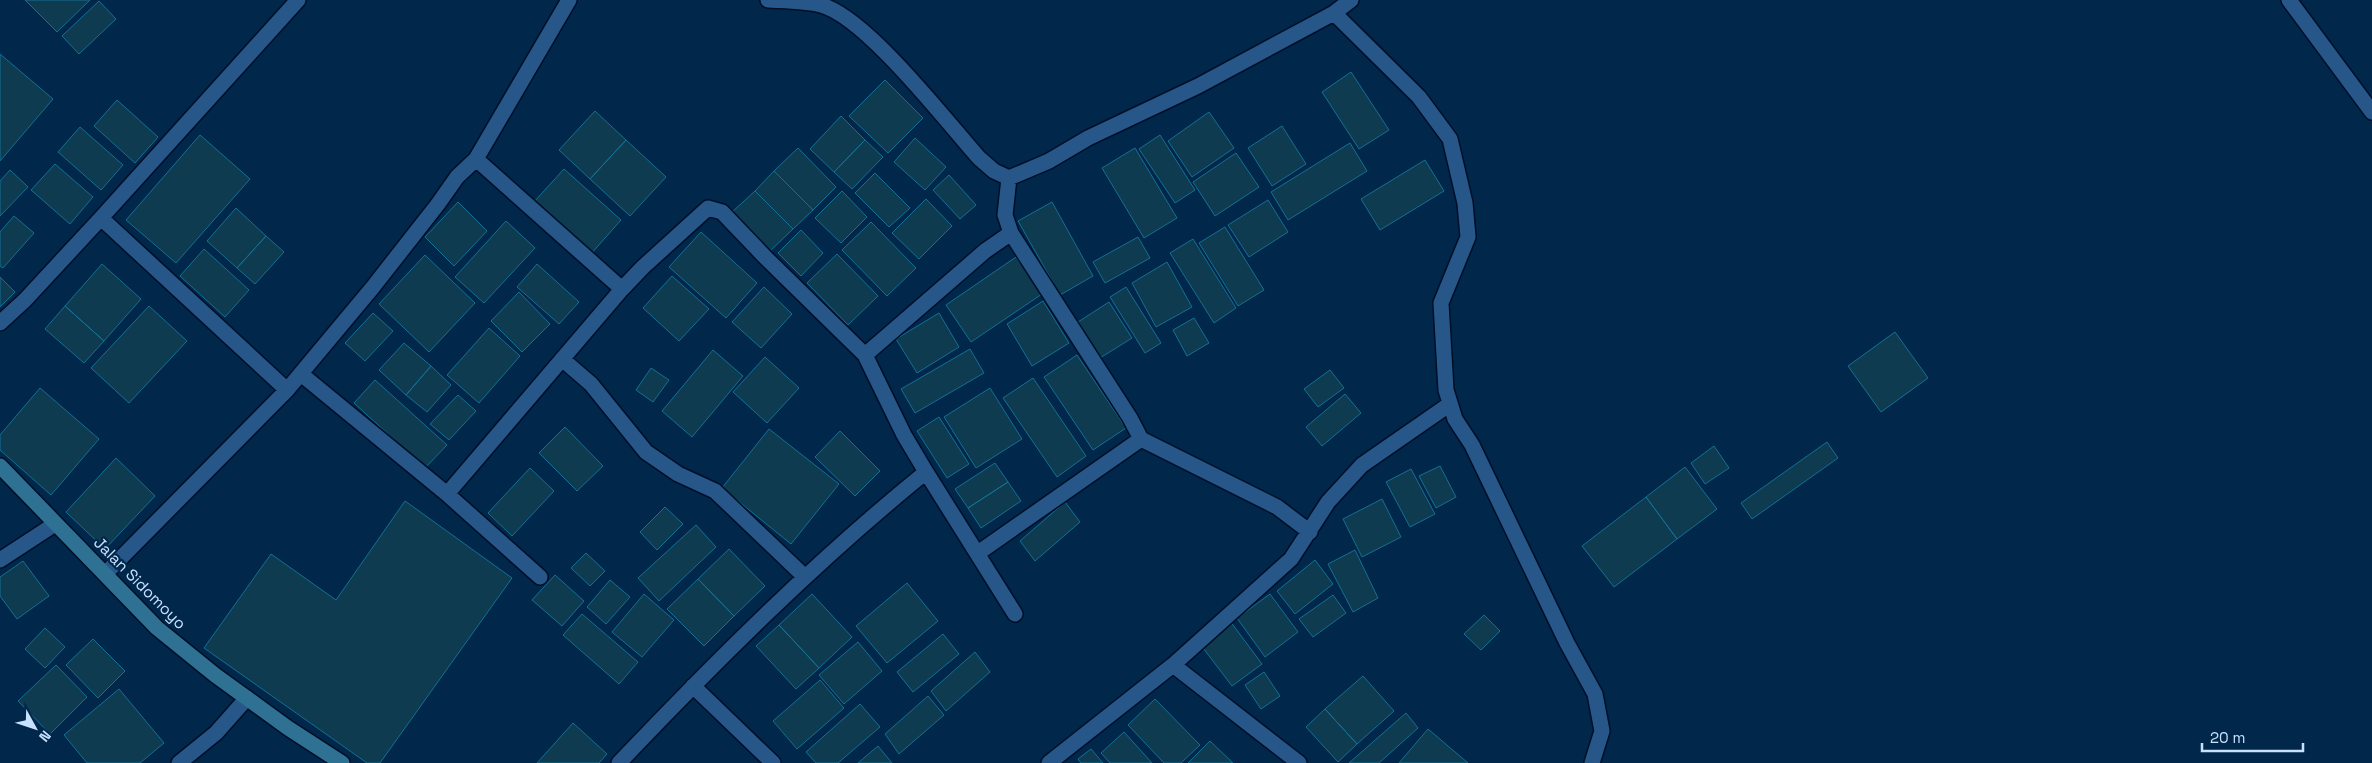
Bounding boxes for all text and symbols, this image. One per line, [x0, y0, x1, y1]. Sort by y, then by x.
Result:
street label: Jalan Sidomoyo [89, 532, 191, 634]
north arrow [10, 703, 60, 753]
scale bar [2202, 720, 2303, 752]
text: N [35, 727, 55, 746]
text: 20 m [2210, 728, 2245, 747]

